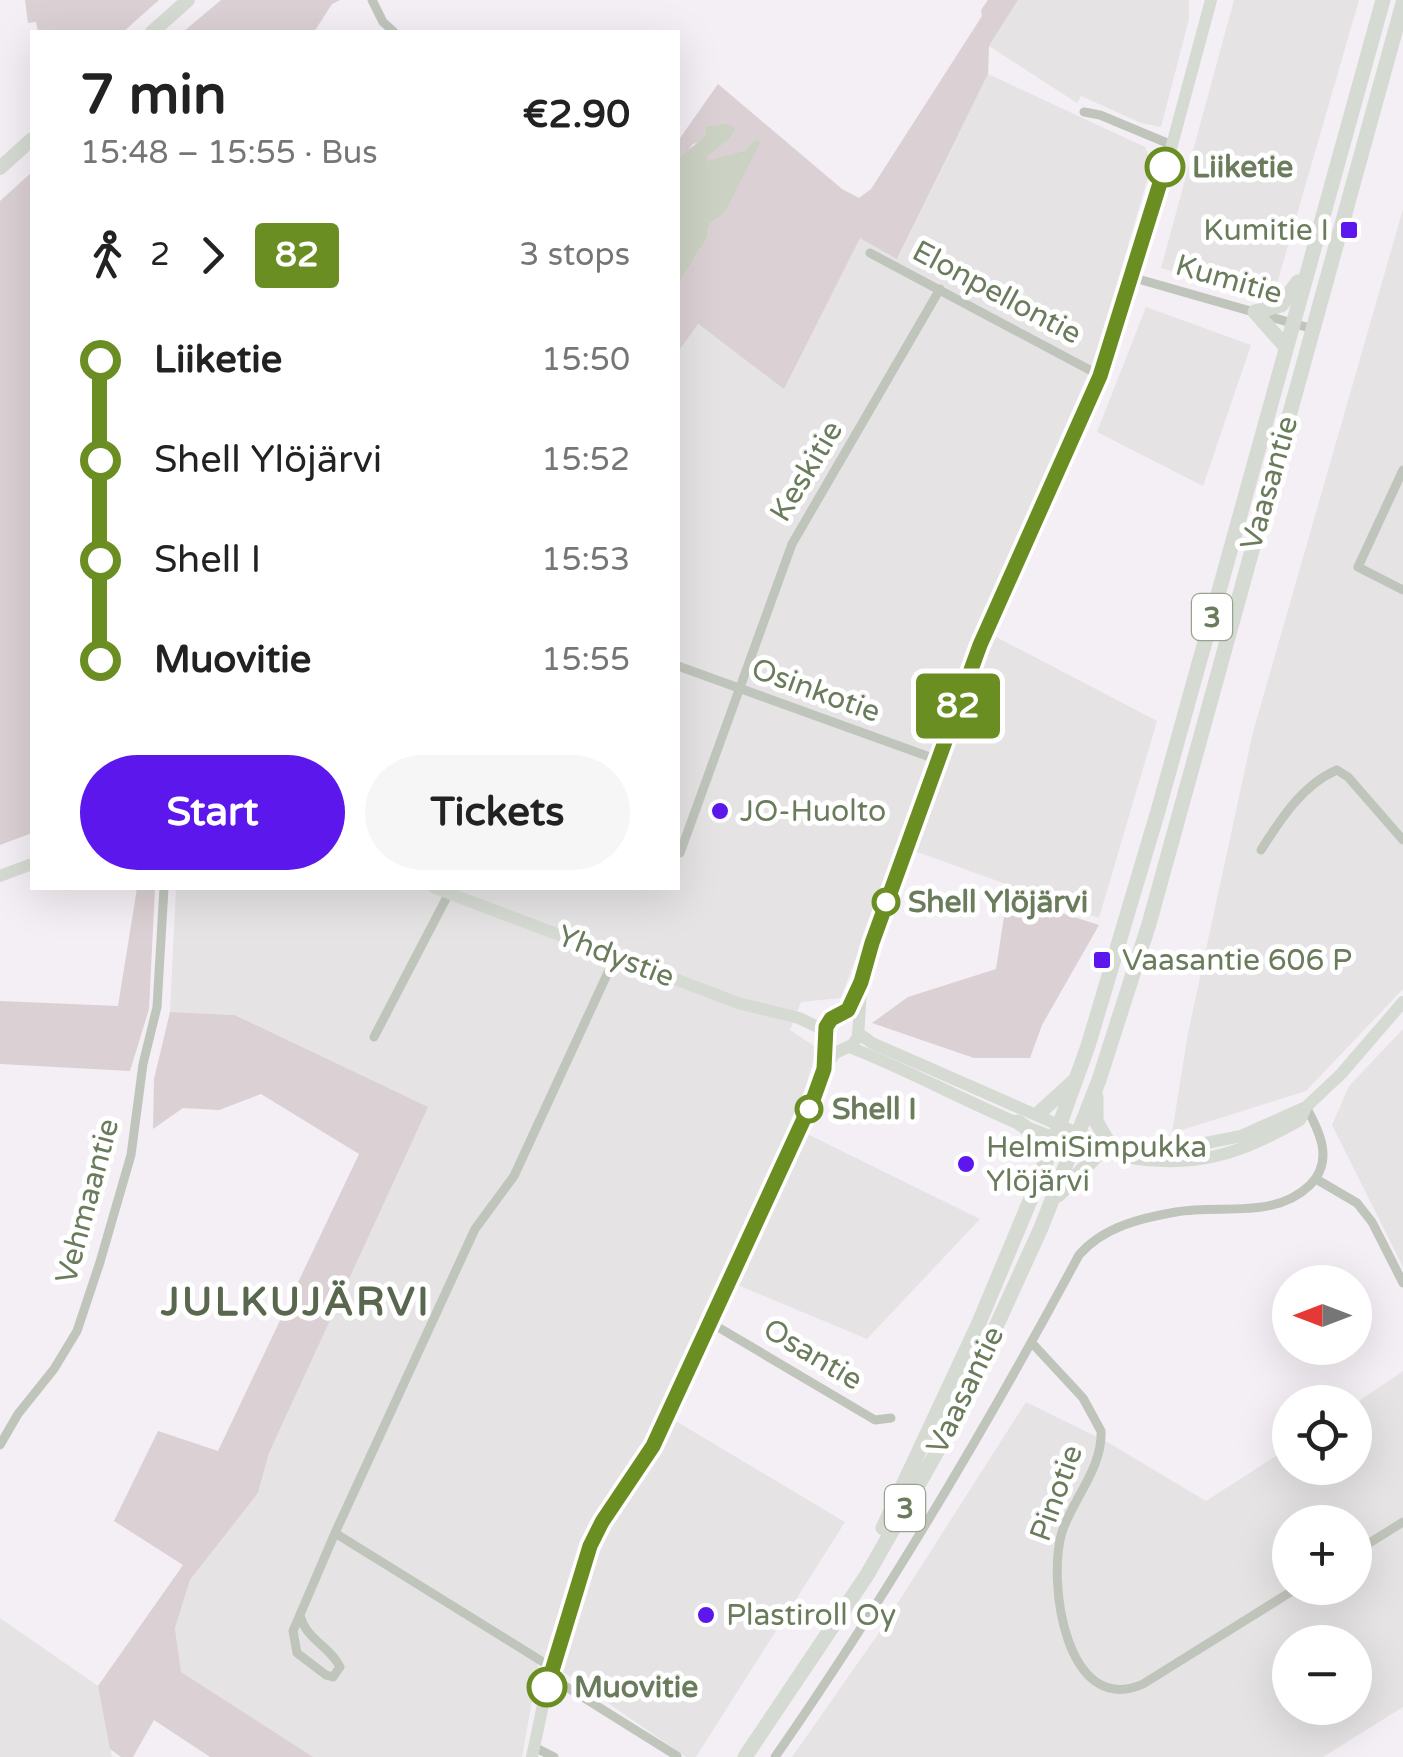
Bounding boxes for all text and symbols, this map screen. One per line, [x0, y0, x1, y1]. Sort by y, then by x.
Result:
text: 7 min [80, 63, 227, 129]
text: €2.90 [523, 92, 630, 138]
text: 15:48 – 15:55 · Bus [80, 134, 378, 172]
marker: Liiketie [1146, 148, 1184, 186]
place label: Liiketie [1192, 149, 1293, 186]
place label: Kumitie I [1203, 212, 1329, 249]
marker: Kumitie I [1338, 219, 1360, 241]
icon: walk [80, 228, 135, 283]
icon: forward [185, 228, 240, 283]
street label: Elonpellontie [906, 232, 1088, 352]
text: 82 [275, 234, 319, 276]
text: 2 [150, 236, 170, 274]
text: 3 stops [519, 236, 630, 274]
street label: Kumitie [1171, 247, 1286, 312]
text: Liiketie [154, 337, 282, 383]
text: 15:50 [541, 341, 630, 379]
street label: Vaasantie [1233, 412, 1306, 555]
street label: Keskitie [762, 414, 851, 528]
text: Shell Ylöjärvi [154, 437, 382, 483]
text: 15:52 [541, 441, 630, 479]
text: Shell I [154, 537, 261, 583]
text: 15:53 [541, 541, 630, 579]
road number: 3 [1192, 594, 1232, 640]
text: Muovitie [154, 637, 311, 683]
text: 15:55 [541, 641, 630, 679]
street label: Osinkotie [746, 650, 885, 731]
line badge: 82 [913, 674, 1003, 738]
text: 82 [936, 685, 980, 727]
button: Start [80, 755, 345, 870]
button: Tickets [365, 755, 630, 870]
place label: JO-Huolto [740, 793, 886, 830]
marker: JO-Huolto [709, 800, 731, 822]
place label: Shell Ylöjärvi [908, 884, 1088, 921]
marker: Shell Ylöjärvi [873, 889, 899, 915]
street label: Yhdystie [552, 917, 680, 996]
place label: Vaasantie 606 P [1122, 942, 1352, 979]
marker: Vaasantie 606 P [1091, 949, 1113, 971]
place label: Shell I [832, 1091, 917, 1128]
marker: Shell I [796, 1096, 822, 1122]
street label: Vehmaantie [48, 1114, 127, 1288]
place label: HelmiSimpukka Ylöjärvi [986, 1129, 1207, 1200]
marker: HelmiSimpukka Ylöjärvi [955, 1153, 977, 1175]
north arrow [1272, 1265, 1372, 1365]
map controls [1272, 1265, 1372, 1725]
district label: JULKUJÄRVI [160, 1278, 431, 1326]
street label: Osantie [756, 1310, 869, 1398]
street label: Vaasantie [919, 1320, 1012, 1460]
button: locate [1272, 1385, 1372, 1485]
street label: Pinotie [1022, 1440, 1091, 1546]
road number: 3 [885, 1485, 925, 1531]
button: + [1272, 1505, 1372, 1605]
place label: Plastiroll Oy [726, 1597, 896, 1634]
marker: Plastiroll Oy [695, 1604, 717, 1626]
button: − [1272, 1625, 1372, 1725]
marker: Muovitie [528, 1668, 566, 1706]
place label: Muovitie [574, 1669, 698, 1706]

